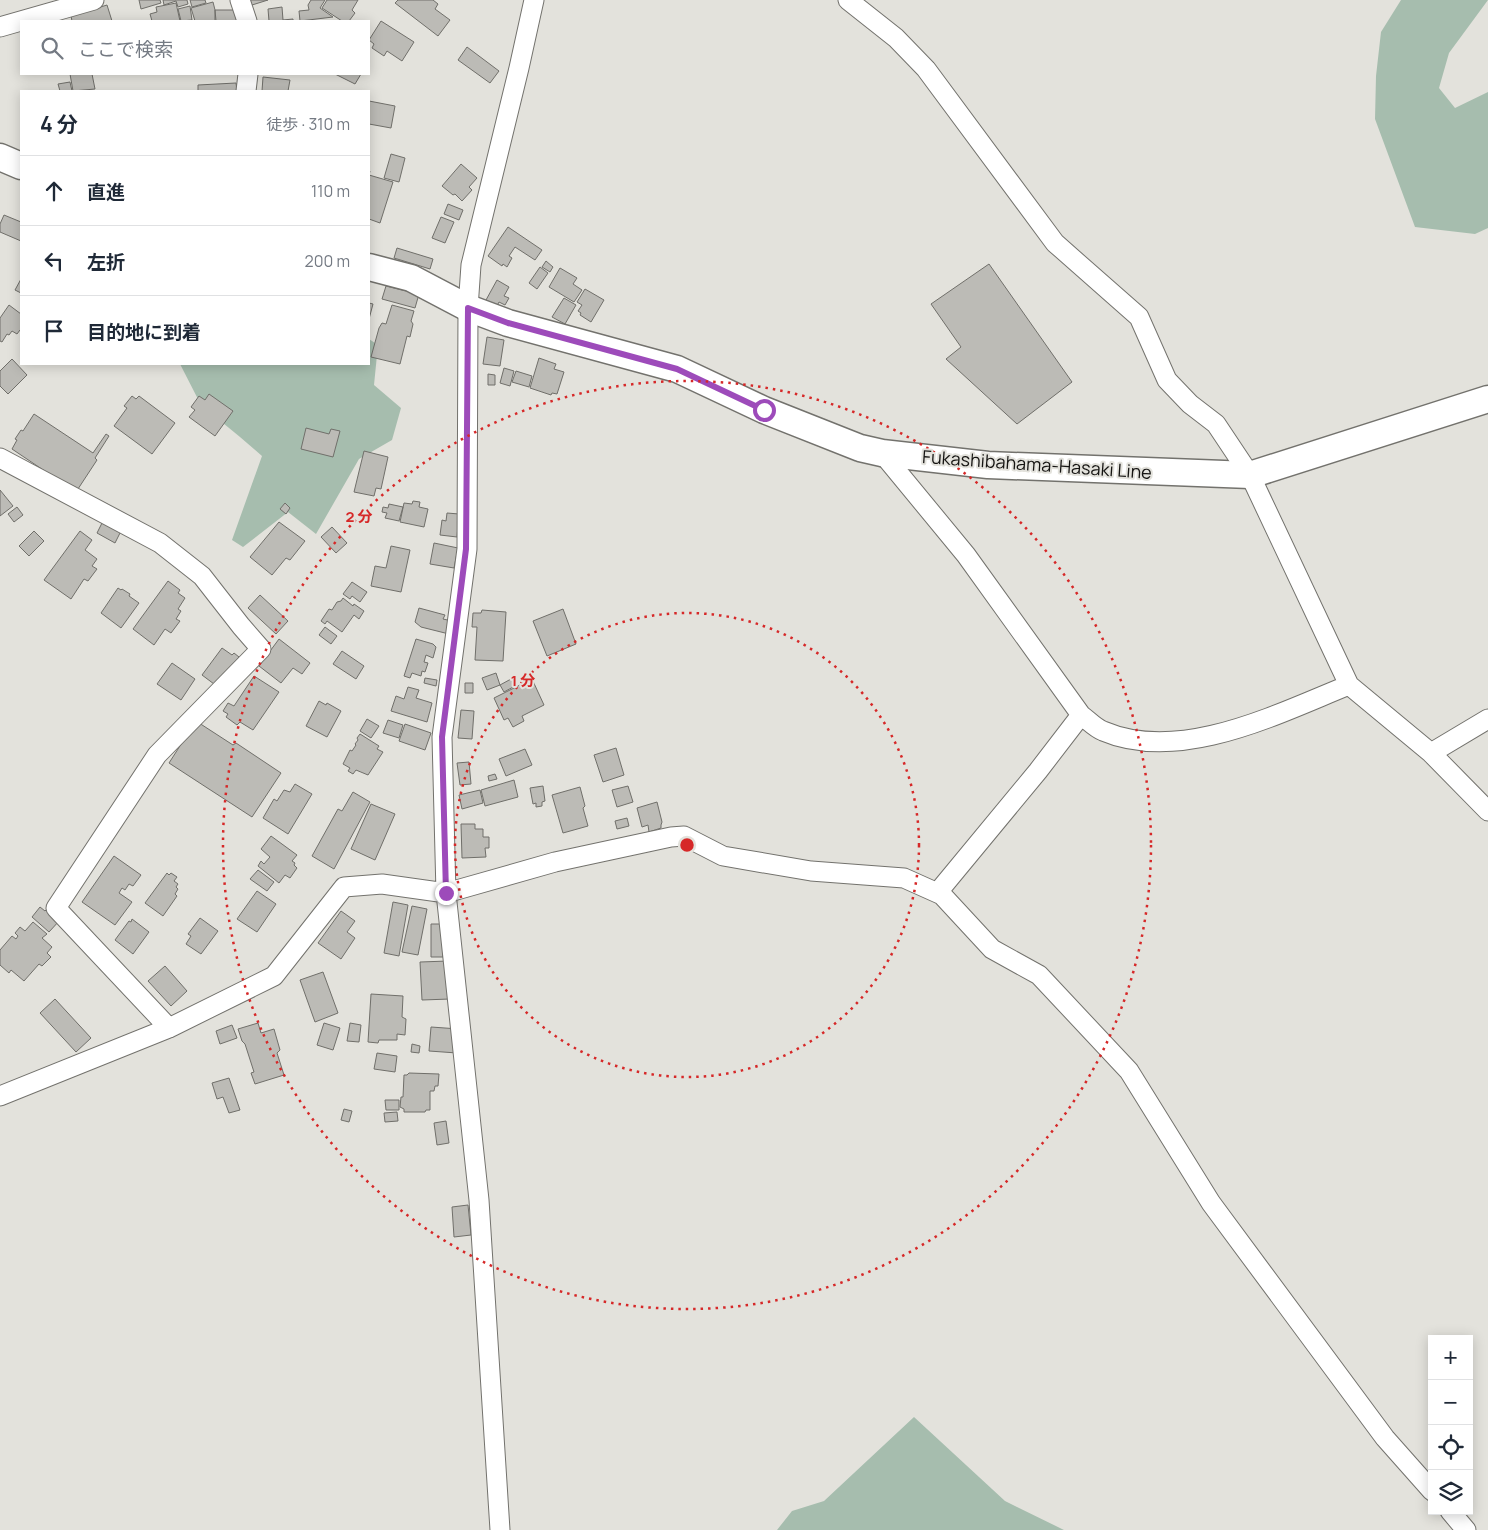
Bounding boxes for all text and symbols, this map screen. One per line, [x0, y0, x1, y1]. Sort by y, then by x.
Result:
search box [20, 20, 370, 75]
icon: search [38, 34, 66, 62]
text: ここで検索 [78, 36, 173, 62]
text: 4 分 [40, 110, 78, 138]
text: 徒歩 · 310 m [266, 113, 350, 135]
icon: ahead [40, 177, 68, 205]
text: 直進 [87, 179, 125, 205]
text: 110 m [311, 180, 350, 202]
icon: left [40, 247, 68, 275]
text: 左折 [87, 249, 125, 275]
text: 200 m [305, 250, 350, 272]
icon: arrive [40, 317, 68, 345]
text: 目的地に到着 [87, 319, 201, 345]
route start [753, 399, 776, 422]
street label: Fukashibahama-Hasaki Line [921, 444, 1153, 484]
text: 2 分 [346, 506, 372, 527]
text: 1 分 [511, 670, 535, 691]
centre of rings [678, 836, 696, 854]
route end [435, 882, 458, 905]
map controls [1428, 1335, 1473, 1515]
button: + [1428, 1335, 1473, 1380]
button: − [1428, 1380, 1473, 1425]
button: locate [1428, 1425, 1473, 1470]
button: layers [1428, 1470, 1473, 1515]

